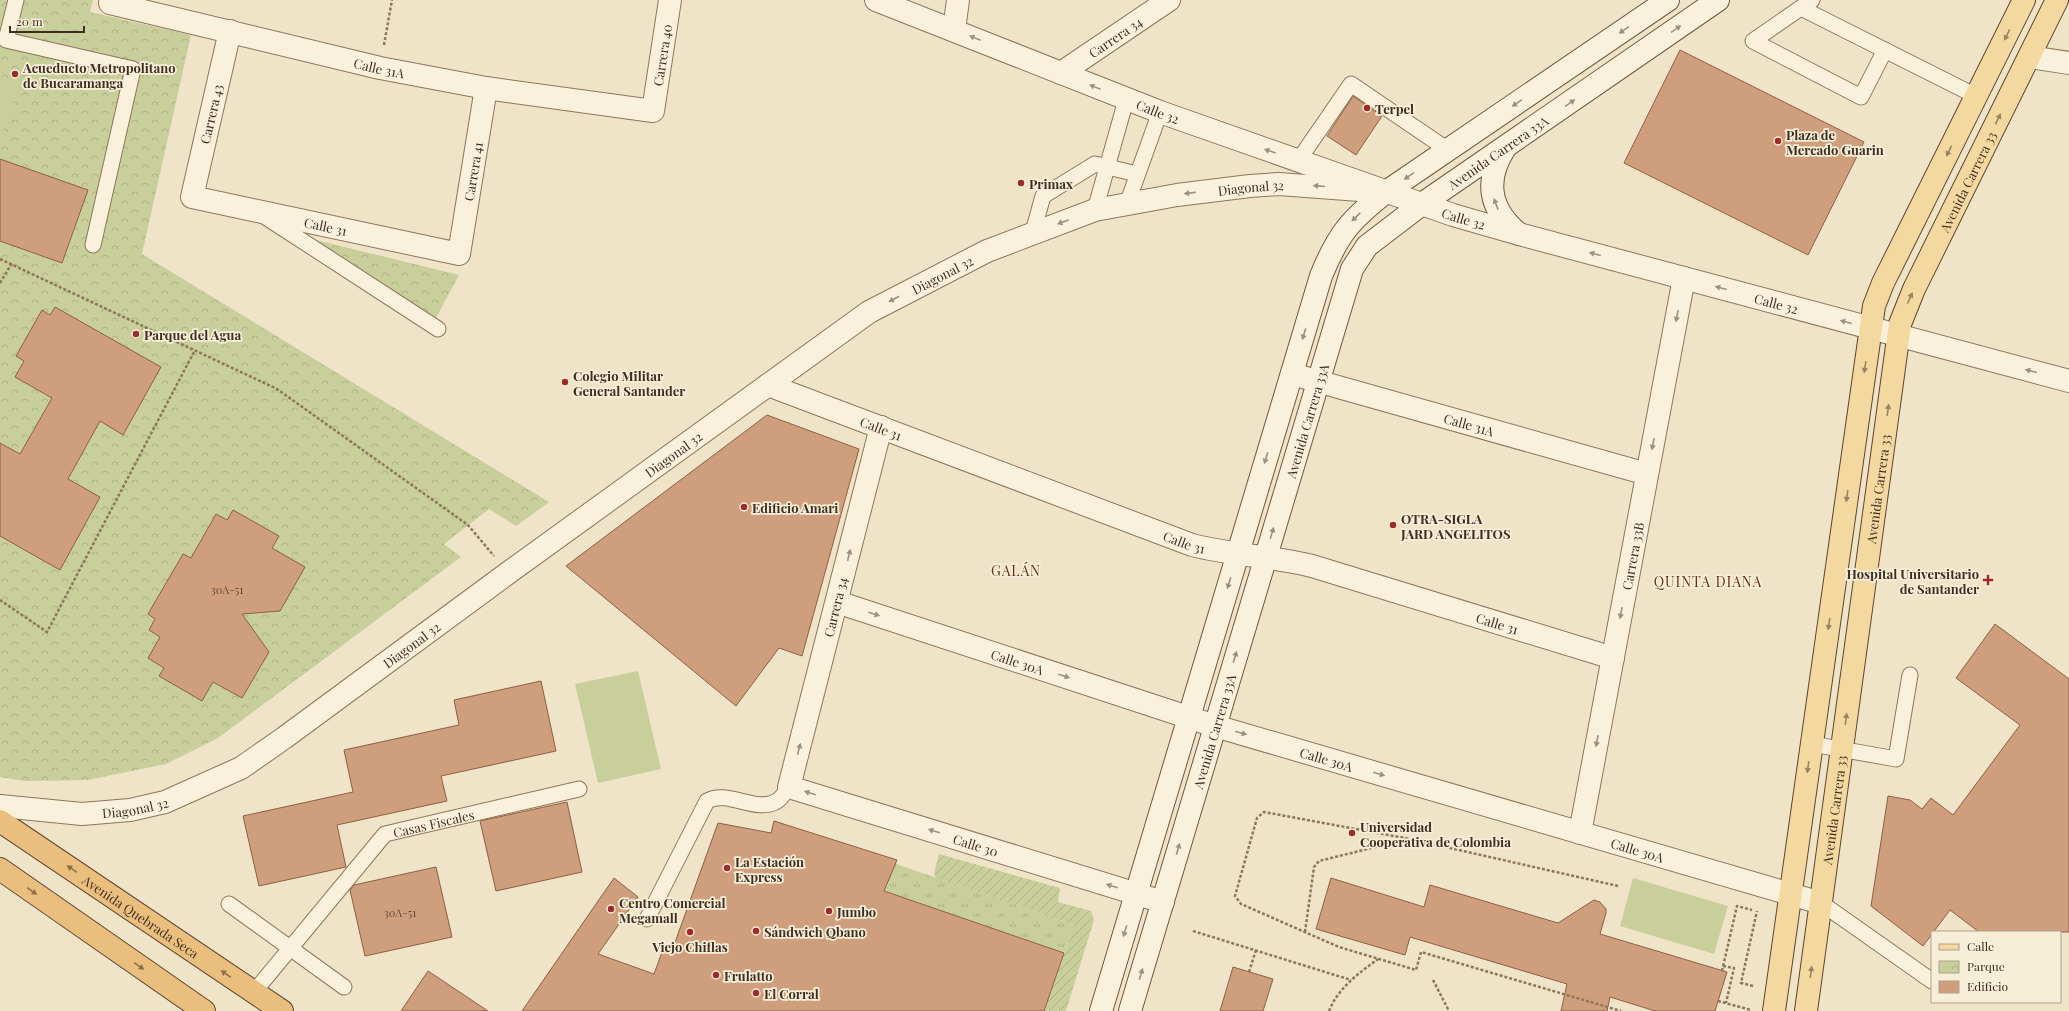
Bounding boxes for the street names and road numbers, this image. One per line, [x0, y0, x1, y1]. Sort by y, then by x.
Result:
street label: Carrera 34 [1085, 12, 1145, 61]
street label: Carrera 40 [648, 23, 675, 87]
street label: Calle 31A [352, 54, 407, 81]
street label: Carrera 43 [196, 83, 226, 145]
street label: Calle 32 [1134, 95, 1182, 127]
street label: Avenida Carrera 33A [1443, 111, 1552, 193]
street label: Avenida Carrera 33 [1935, 128, 1999, 236]
street label: Carrera 41 [459, 140, 486, 202]
street label: Diagonal 32 [1217, 175, 1285, 198]
street label: Calle 32 [1440, 203, 1488, 232]
street label: Calle 31 [303, 213, 349, 238]
street label: Diagonal 32 [908, 251, 976, 297]
street label: Calle 32 [1753, 289, 1800, 317]
street label: Avenida Carrera 33A [1281, 361, 1332, 481]
street label: Calle 31A [1442, 409, 1497, 439]
street label: Calle 31 [858, 412, 905, 443]
street label: Diagonal 32 [641, 427, 705, 480]
street label: Avenida Carrera 33 [1861, 433, 1893, 546]
street label: Carrera 33B [1617, 521, 1647, 591]
street label: Calle 31 [1161, 527, 1207, 556]
street label: Carrera 34 [819, 575, 851, 639]
street label: Calle 31 [1474, 608, 1521, 637]
street label: Diagonal 32 [379, 618, 443, 671]
street label: Calle 30A [989, 645, 1047, 678]
street label: Avenida Carrera 33A [1188, 671, 1239, 791]
street label: Calle 30A [1298, 743, 1356, 775]
street label: Avenida Carrera 33 [1817, 754, 1849, 867]
street label: Diagonal 32 [101, 793, 170, 821]
street label: Casas Fiscales [391, 805, 476, 840]
street label: Calle 30 [951, 830, 1001, 859]
street label: Calle 30A [1609, 834, 1667, 865]
street label: Avenida Quebrada Seca [79, 870, 203, 962]

